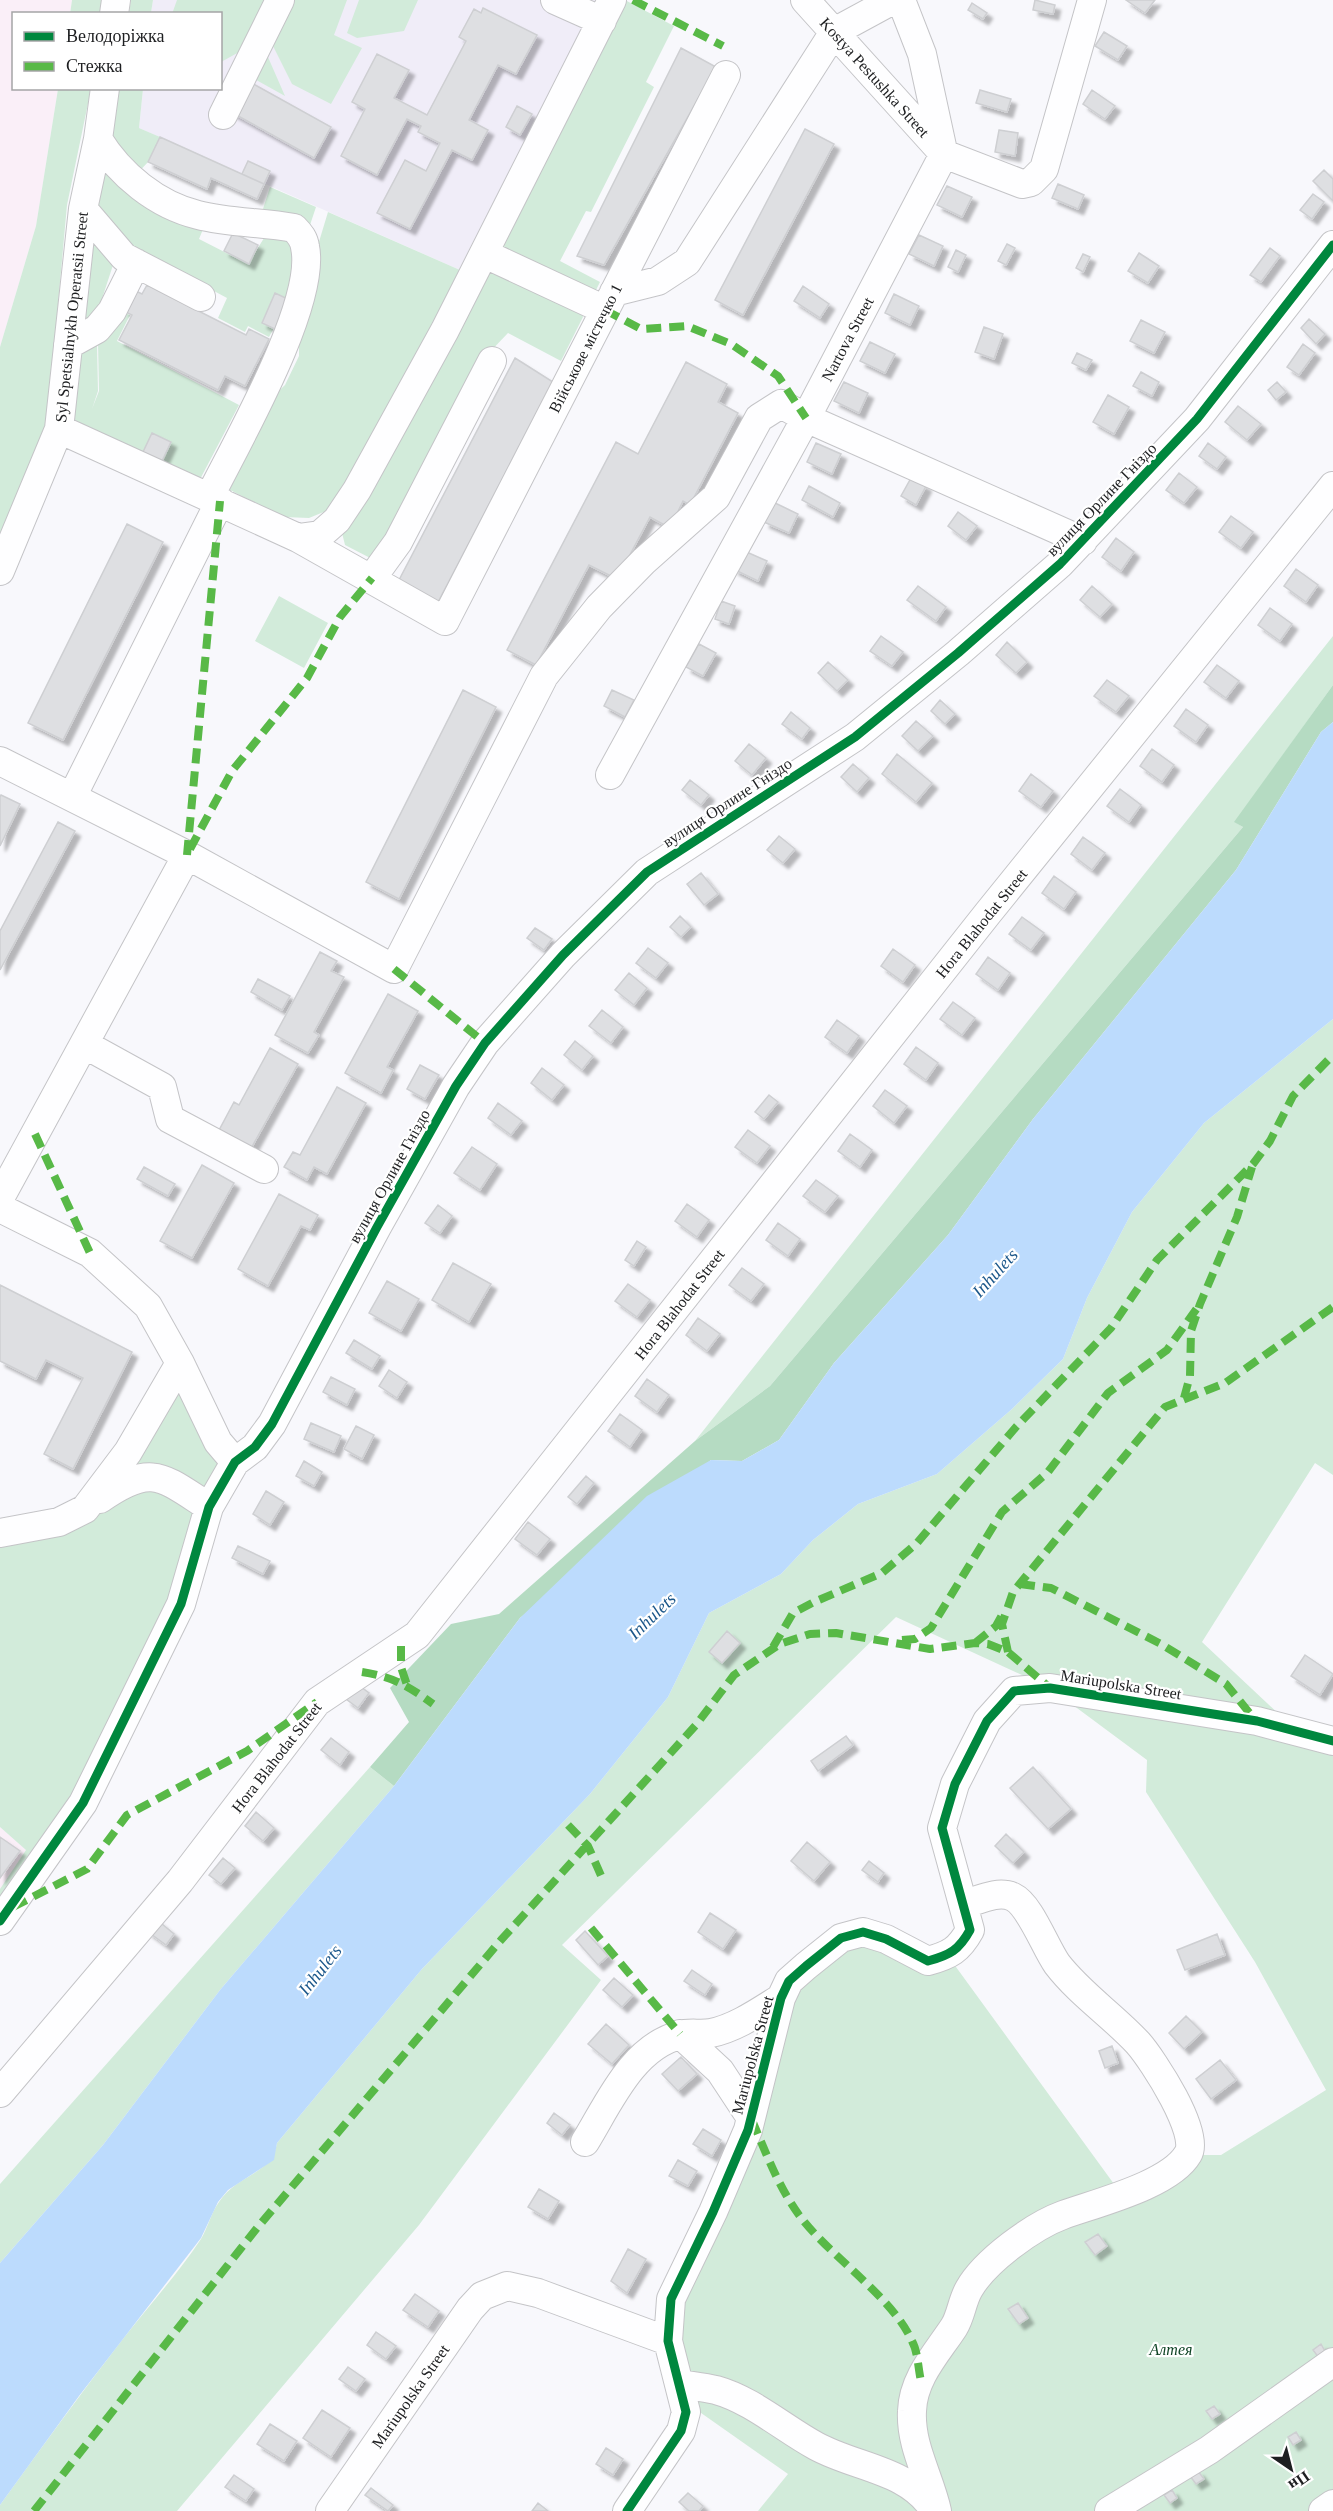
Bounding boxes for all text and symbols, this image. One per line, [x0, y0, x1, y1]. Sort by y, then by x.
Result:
legend [12, 12, 222, 90]
street label: Kostya Pestushka Street [816, 14, 933, 142]
text: Велодоріжка [66, 26, 165, 46]
text: Стежка [66, 56, 123, 76]
street label: Syl Spetsialnykh Operatsii Street [52, 210, 92, 423]
street label: Військове містечко 1 [546, 281, 625, 415]
street label: Nartova Street [818, 294, 877, 384]
street label: вулиця Орлине Гніздо [1043, 439, 1160, 560]
street label: вулиця Орлине Гніздо [660, 754, 795, 851]
street label: Hora Blahodat Street [932, 865, 1031, 981]
street label: вулиця Орлине Гніздо [346, 1106, 434, 1247]
street label: Hora Blahodat Street [631, 1245, 728, 1363]
water label: Inhulets [967, 1245, 1022, 1302]
water label: Inhulets [623, 1589, 680, 1644]
street label: Mariupolska Street [1059, 1667, 1183, 1704]
street label: Hora Blahodat Street [228, 1698, 325, 1816]
water label: Inhulets [294, 1941, 346, 2000]
street label: Mariupolska Street [728, 1993, 778, 2117]
street label: Mariupolska Street [368, 2341, 454, 2452]
park label: Алтея [1149, 2341, 1192, 2358]
north arrow [1261, 2439, 1321, 2499]
text: Пн [1286, 2468, 1313, 2494]

